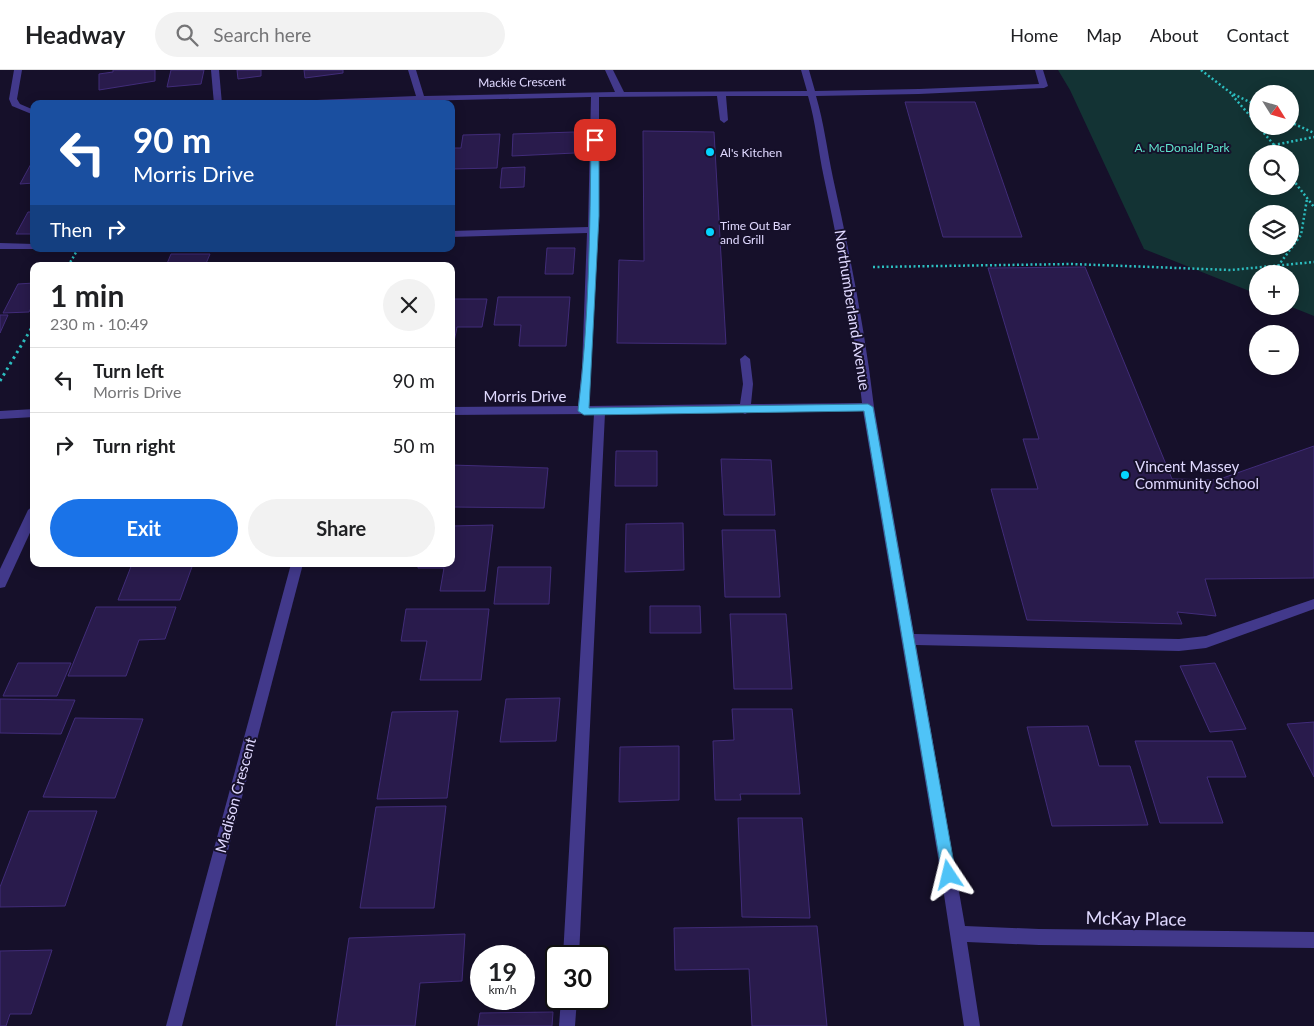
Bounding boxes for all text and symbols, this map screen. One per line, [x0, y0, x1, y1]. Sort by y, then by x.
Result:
search box [155, 12, 505, 57]
text: Headway [25, 20, 125, 49]
icon: search [173, 21, 201, 49]
text: Search here [213, 23, 311, 46]
text: Home [1010, 24, 1058, 46]
text: Map [1086, 24, 1122, 46]
text: About [1150, 24, 1199, 46]
text: Contact [1227, 24, 1289, 46]
street label: Mackie Crescent [478, 74, 567, 90]
north arrow [1249, 85, 1299, 135]
map controls [1249, 85, 1299, 375]
text: 90 m [133, 118, 211, 160]
pin [574, 119, 616, 161]
icon: left [50, 120, 115, 185]
icon: arrive [581, 126, 609, 154]
park label: A. McDonald Park [1134, 140, 1231, 155]
place label: Al's Kitchen [720, 145, 782, 160]
button: search [1249, 145, 1299, 195]
marker: Al's Kitchen [704, 146, 716, 158]
text: Morris Drive [133, 160, 254, 187]
button: layers [1249, 205, 1299, 255]
icon: right [102, 215, 130, 243]
text: Then [50, 218, 92, 241]
place label: Time Out Bar and Grill [720, 218, 791, 247]
marker: Time Out Bar and Grill [704, 226, 716, 238]
street label: Northumberland Avenue [831, 229, 875, 392]
button: + [1249, 265, 1299, 315]
text: 1 min [50, 277, 124, 313]
button: close [383, 279, 435, 331]
text: 230 m · 10:49 [50, 314, 149, 333]
button: − [1249, 325, 1299, 375]
text: Turn left [93, 359, 164, 382]
icon: left [50, 366, 78, 394]
text: 90 m [392, 369, 435, 392]
text: Morris Drive [93, 382, 181, 401]
street label: Morris Drive [484, 387, 566, 405]
icon: right [50, 431, 78, 459]
text: Turn right [93, 434, 175, 457]
text: 50 m [392, 434, 435, 457]
place label: Vincent Massey Community School [1135, 457, 1259, 492]
marker: Vincent Massey Community School [1119, 469, 1131, 481]
button: Exit [50, 499, 238, 557]
button: Share [248, 499, 435, 557]
street label: Madison Crescent [211, 735, 259, 855]
position arrow [922, 848, 974, 900]
street label: McKay Place [1085, 906, 1187, 930]
speed limit sign: 30 [545, 945, 610, 1010]
text: 19 [488, 956, 517, 986]
text: km/h [488, 982, 517, 997]

